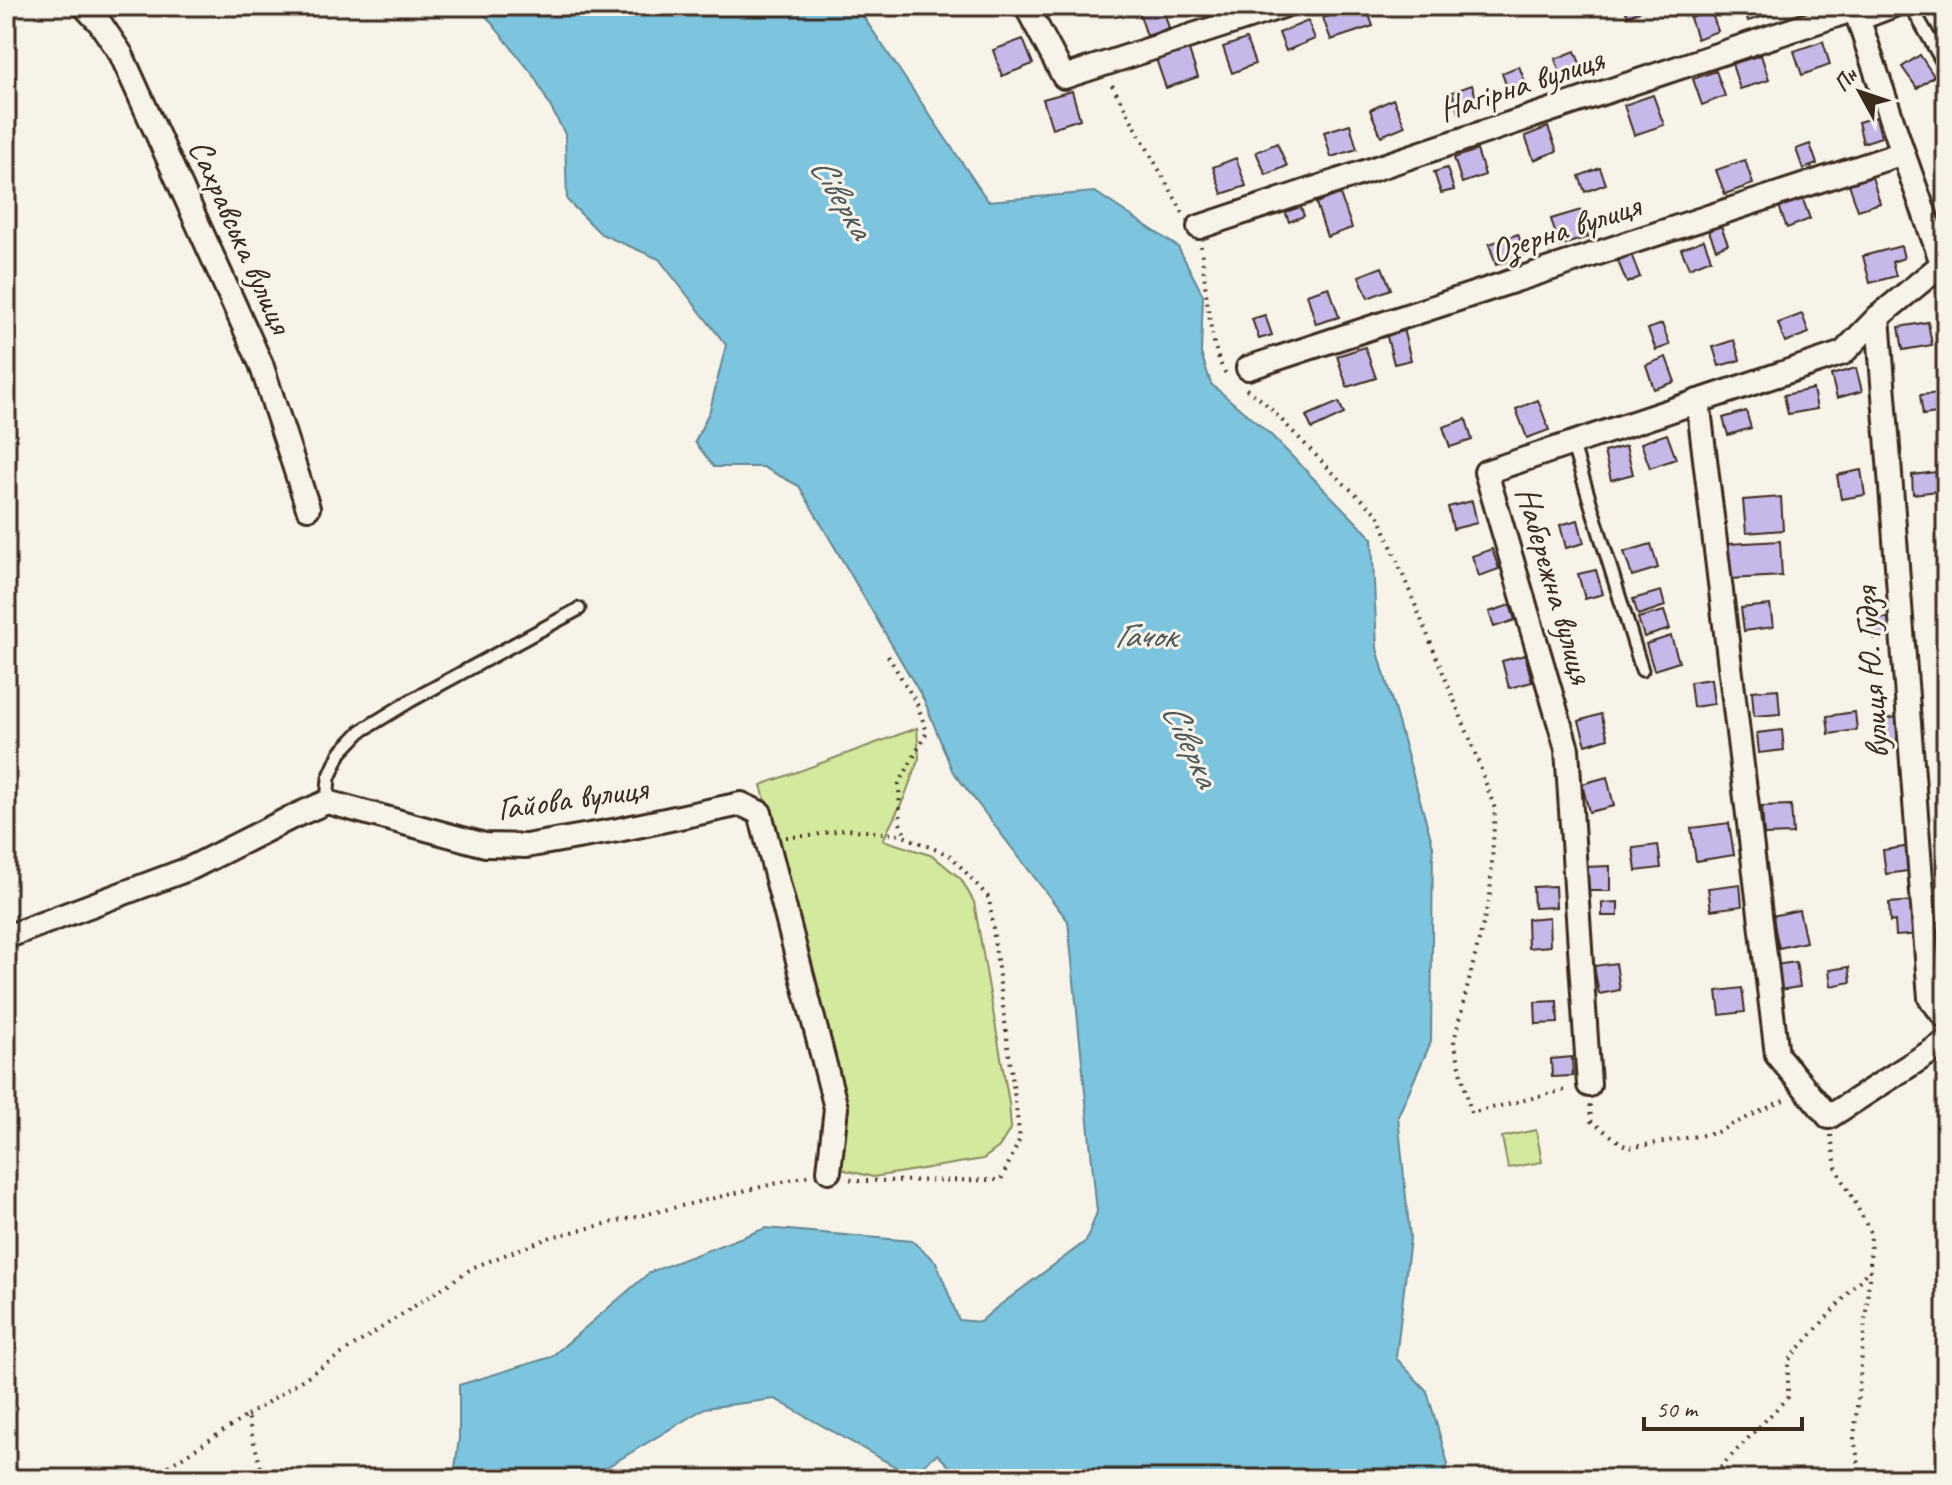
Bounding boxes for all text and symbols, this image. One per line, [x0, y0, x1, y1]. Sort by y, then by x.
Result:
street label: Нагірна вулиця [1433, 37, 1610, 131]
north arrow [1820, 52, 1900, 132]
text: Пн [1827, 61, 1864, 98]
street label: Сахравська вулиця [179, 132, 304, 342]
water label: Сіверка [800, 148, 886, 249]
street label: Озерна вулиця [1485, 183, 1648, 272]
street label: Набережна вулиця [1506, 482, 1604, 690]
street label: вулиця Ю. Гудзя [1843, 584, 1898, 760]
water label: Гачок [1114, 612, 1182, 658]
water label: Сіверка [1152, 695, 1232, 797]
street label: Гайова вулиця [494, 766, 652, 830]
scale bar [1644, 1381, 1802, 1431]
text: 50 m [1656, 1394, 1699, 1424]

